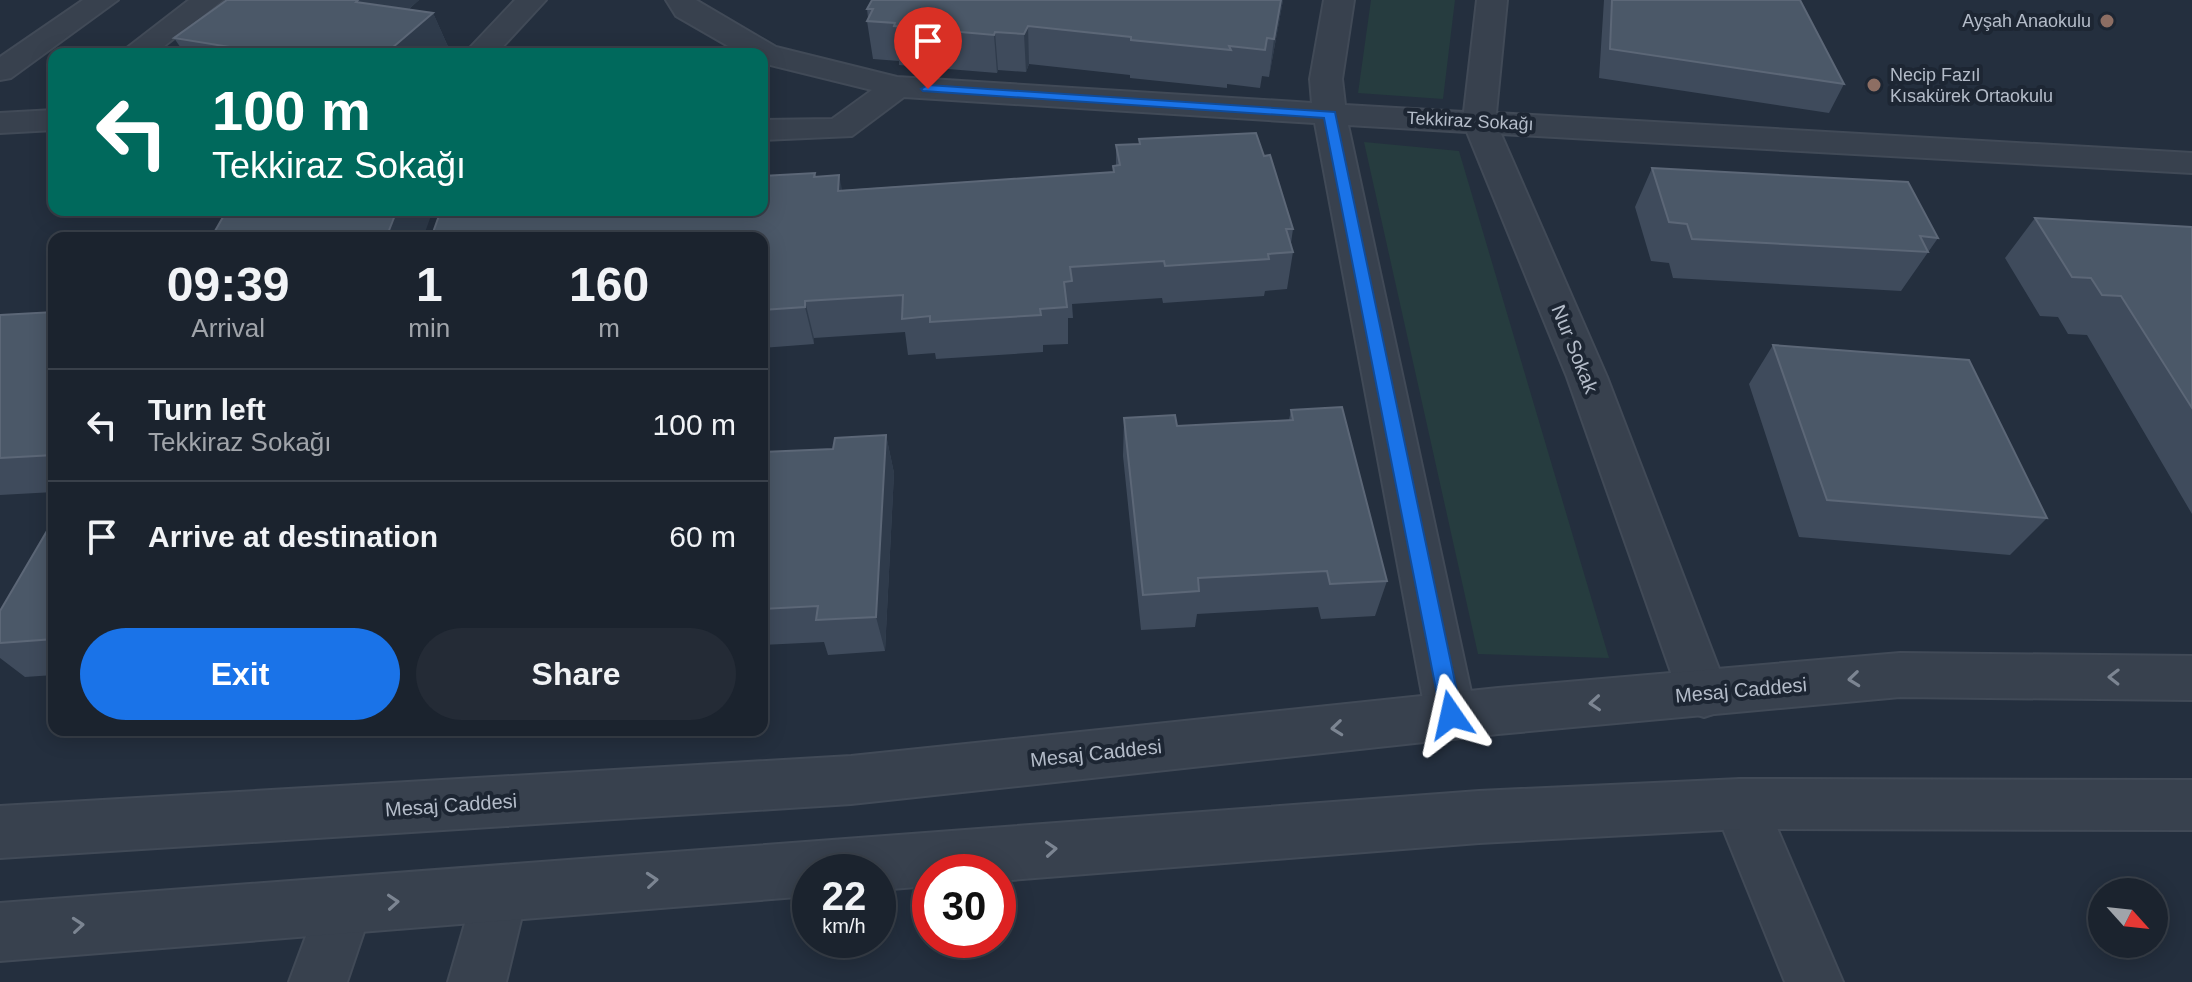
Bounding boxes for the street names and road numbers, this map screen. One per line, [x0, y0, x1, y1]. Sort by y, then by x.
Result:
street label: Tekkiraz Sokağı [1406, 108, 1534, 134]
street label: Nur Sokak [1547, 302, 1603, 397]
street label: Mesaj Caddesi [1674, 673, 1808, 707]
street label: Mesaj Caddesi [1029, 735, 1163, 771]
street label: Mesaj Caddesi [384, 789, 518, 821]

